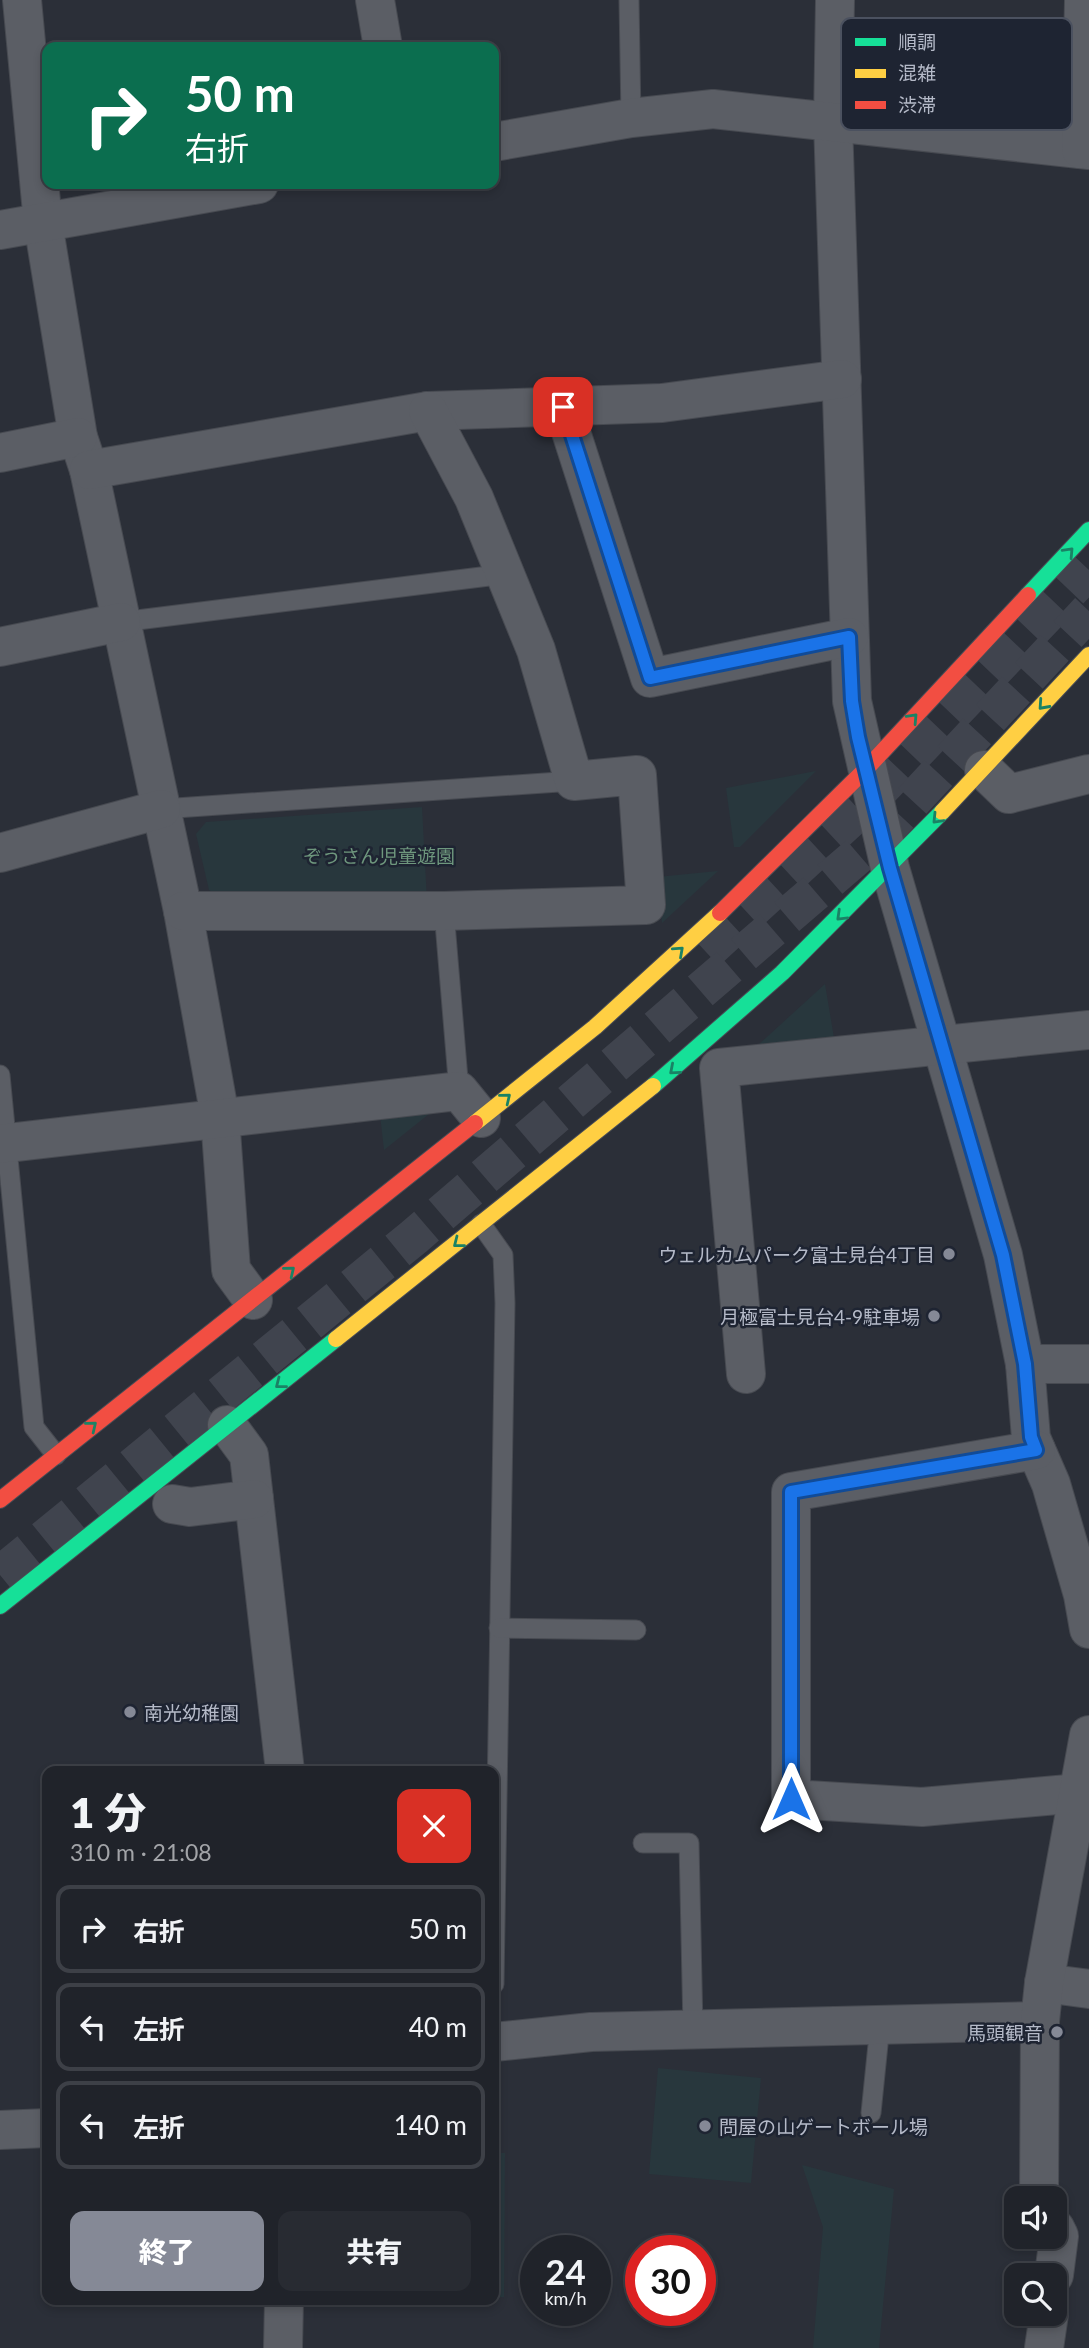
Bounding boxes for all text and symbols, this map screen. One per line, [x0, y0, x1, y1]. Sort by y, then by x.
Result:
legend [841, 18, 1072, 130]
text: 順調 [898, 30, 936, 53]
text: 混雑 [898, 61, 936, 84]
text: 50 m [185, 64, 295, 122]
icon: right [70, 70, 161, 161]
text: 渋滞 [898, 93, 936, 116]
text: 右折 [185, 128, 249, 167]
pin [533, 377, 593, 437]
icon: arrive [544, 388, 582, 426]
one-way arrow [1060, 547, 1073, 560]
one-way arrow [1039, 697, 1051, 710]
one-way arrow [905, 713, 918, 726]
one-way arrow [932, 811, 945, 824]
park label: ぞうさん児童遊園 [303, 844, 455, 867]
one-way arrow [836, 907, 849, 920]
one-way arrow [671, 947, 684, 959]
one-way arrow [669, 1062, 682, 1074]
one-way arrow [497, 1094, 510, 1106]
one-way arrow [453, 1234, 466, 1247]
place label: ウェルカムパーク富士見台4丁目 [659, 1243, 935, 1266]
marker: ウェルカムパーク富士見台4丁目 [941, 1246, 957, 1262]
one-way arrow [282, 1266, 294, 1279]
place label: 月極富士見台4-9駐車場 [720, 1305, 920, 1328]
marker: 月極富士見台4-9駐車場 [926, 1308, 942, 1324]
one-way arrow [275, 1375, 287, 1388]
one-way arrow [84, 1422, 96, 1435]
place label: 南光幼稚園 [144, 1701, 239, 1724]
marker: 南光幼稚園 [122, 1704, 138, 1720]
position arrow [754, 1762, 828, 1836]
text: 1 分 [70, 1787, 146, 1837]
button: close [397, 1789, 471, 1863]
text: 310 m · 21:08 [70, 1838, 212, 1866]
icon: right [74, 1910, 112, 1948]
text: 50 m [409, 1913, 467, 1945]
text: 右折 [133, 1915, 185, 1947]
icon: left [74, 2008, 112, 2046]
text: 40 m [409, 2011, 467, 2043]
text: 左折 [133, 2013, 185, 2045]
place label: 馬頭観音 [967, 2021, 1043, 2044]
marker: 馬頭観音 [1049, 2024, 1065, 2040]
icon: left [74, 2106, 112, 2144]
text: 140 m [394, 2109, 467, 2141]
text: 左折 [133, 2111, 185, 2143]
place label: 問屋の山ゲートボール場 [719, 2115, 928, 2138]
marker: 問屋の山ゲートボール場 [697, 2118, 713, 2134]
map controls [1004, 2186, 1067, 2326]
button: sound [1004, 2186, 1067, 2249]
button: 終了 [70, 2211, 264, 2291]
button: 共有 [278, 2211, 471, 2291]
speed limit sign: 30 [625, 2235, 716, 2326]
text: 24 [545, 2250, 586, 2292]
button: search [1004, 2263, 1067, 2326]
text: km/h [544, 2287, 587, 2309]

